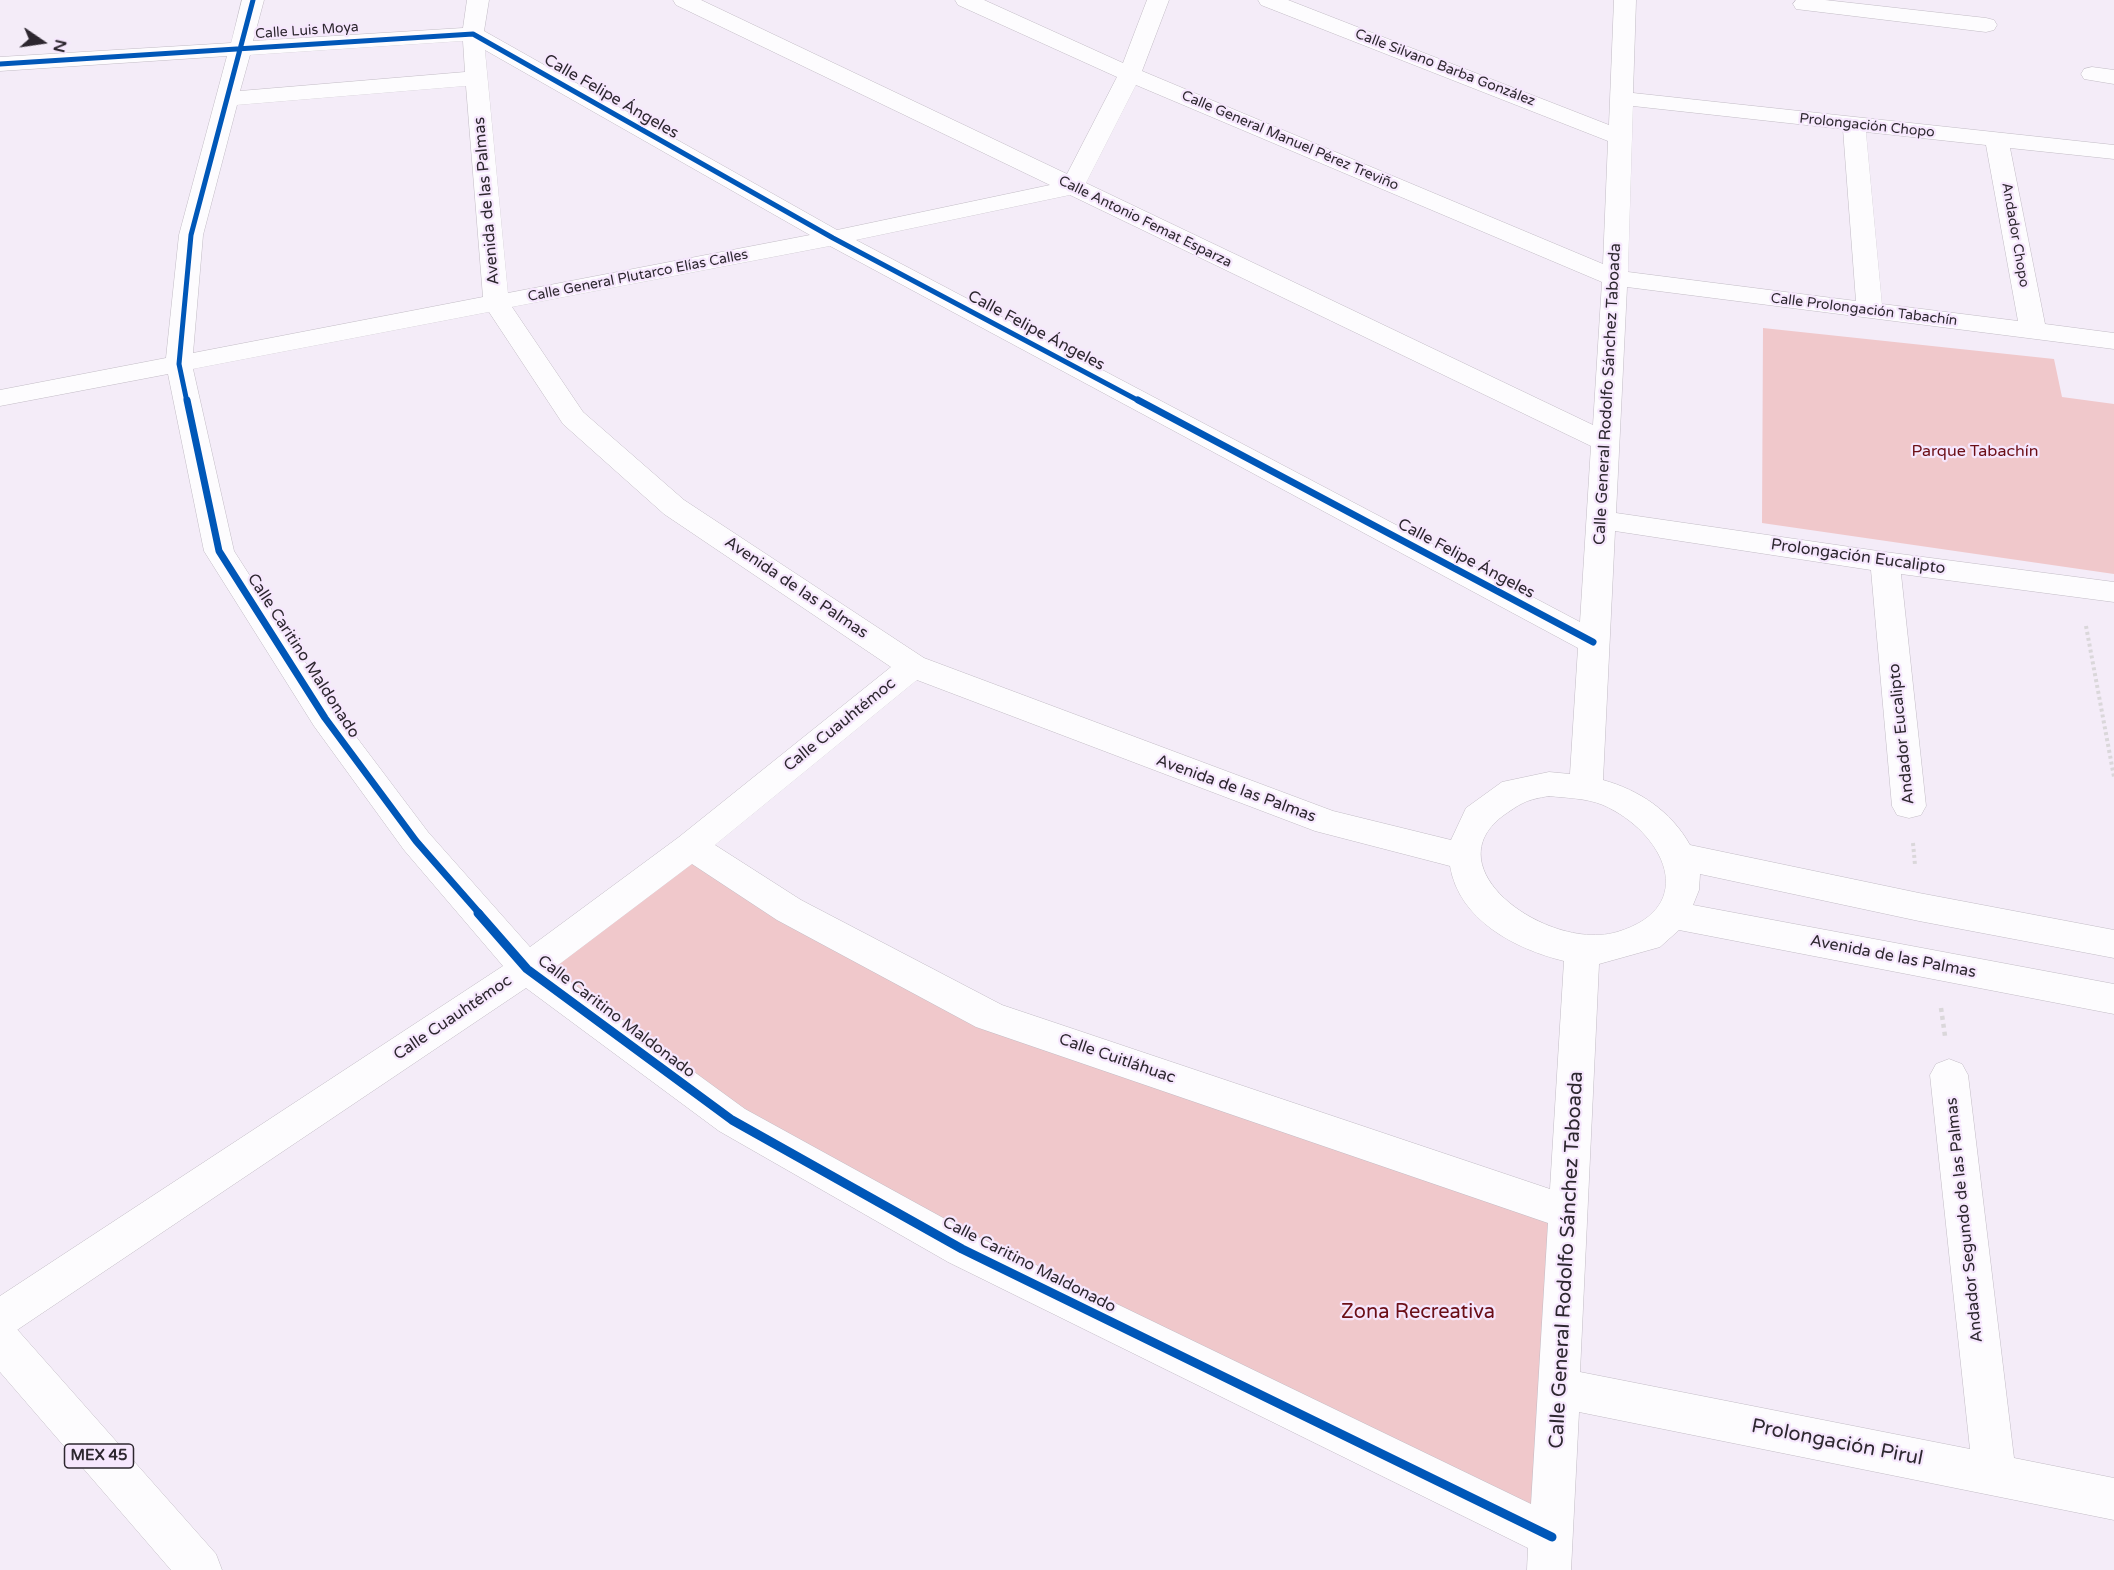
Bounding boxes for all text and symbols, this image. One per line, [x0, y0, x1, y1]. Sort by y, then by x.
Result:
north arrow [12, 12, 72, 72]
street label: Calle Luis Moya [255, 19, 359, 43]
street label: Calle Silvano Barba González [1353, 26, 1537, 110]
text: N [48, 38, 71, 55]
street label: Calle Felipe Ángeles [540, 51, 682, 143]
street label: Calle General Manuel Pérez Treviño [1179, 87, 1401, 195]
street label: Prolongación Chopo [1799, 111, 1935, 141]
street label: Avenida de las Palmas [470, 116, 504, 286]
street label: Calle Antonio Femat Esparza [1056, 173, 1234, 271]
street label: Andador Chopo [1998, 181, 2032, 289]
street label: Calle General Rodolfo Sánchez Taboada [1590, 243, 1626, 545]
street label: Calle General Plutarco Elías Calles [526, 246, 750, 306]
street label: Calle Felipe Ángeles [964, 287, 1108, 375]
street label: Calle Prolongación Tabachín [1770, 290, 1958, 330]
park label: Parque Tabachín [1912, 442, 2038, 462]
street label: Calle Felipe Ángeles [1394, 515, 1538, 603]
street label: Avenida de las Palmas [721, 533, 871, 643]
street label: Prolongación Eucalipto [1770, 535, 1946, 579]
street label: Calle Caritino Maldonado [243, 570, 363, 742]
street label: Andador Eucalipto [1885, 662, 1919, 806]
street label: Calle Cuauhtémoc [780, 674, 900, 776]
street label: Avenida de las Palmas [1154, 751, 1318, 827]
street label: Avenida de las Palmas [1808, 931, 1978, 983]
street label: Calle Caritino Maldonado [534, 952, 698, 1082]
street label: Calle Cuauhtémoc [390, 971, 516, 1065]
street label: Calle Cuitláhuac [1056, 1030, 1178, 1088]
street label: Calle General Rodolfo Sánchez Taboada [1545, 1071, 1589, 1449]
street label: Andador Segundo de las Palmas [1943, 1097, 1987, 1343]
street label: Calle Caritino Maldonado [939, 1213, 1119, 1317]
park label: Zona Recreativa [1341, 1301, 1495, 1325]
street label: Prolongación Pirul [1749, 1415, 1925, 1471]
road number: MEX 45 [64, 1444, 134, 1468]

